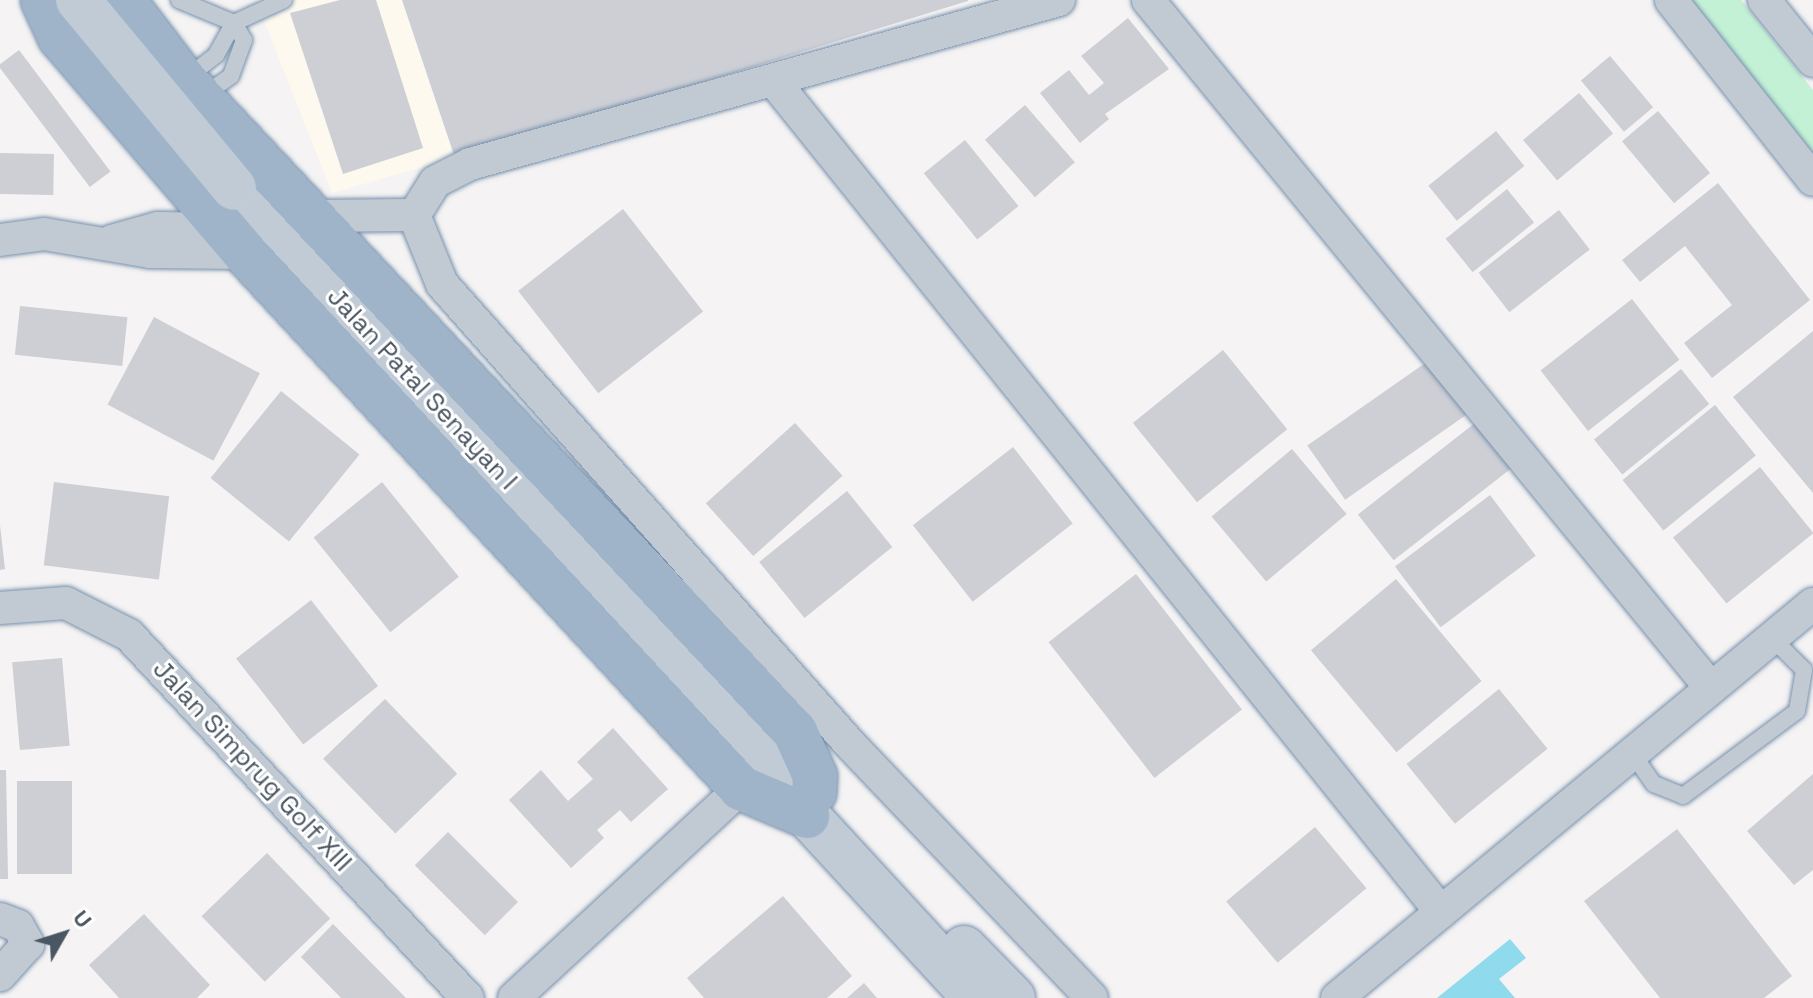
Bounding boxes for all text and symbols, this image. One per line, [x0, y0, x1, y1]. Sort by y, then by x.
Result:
street label: Jalan Patal Senayan I [320, 282, 524, 496]
street label: Jalan Simprug Golf XIII [146, 654, 358, 878]
north arrow [24, 894, 104, 974]
text: U [67, 904, 98, 933]

